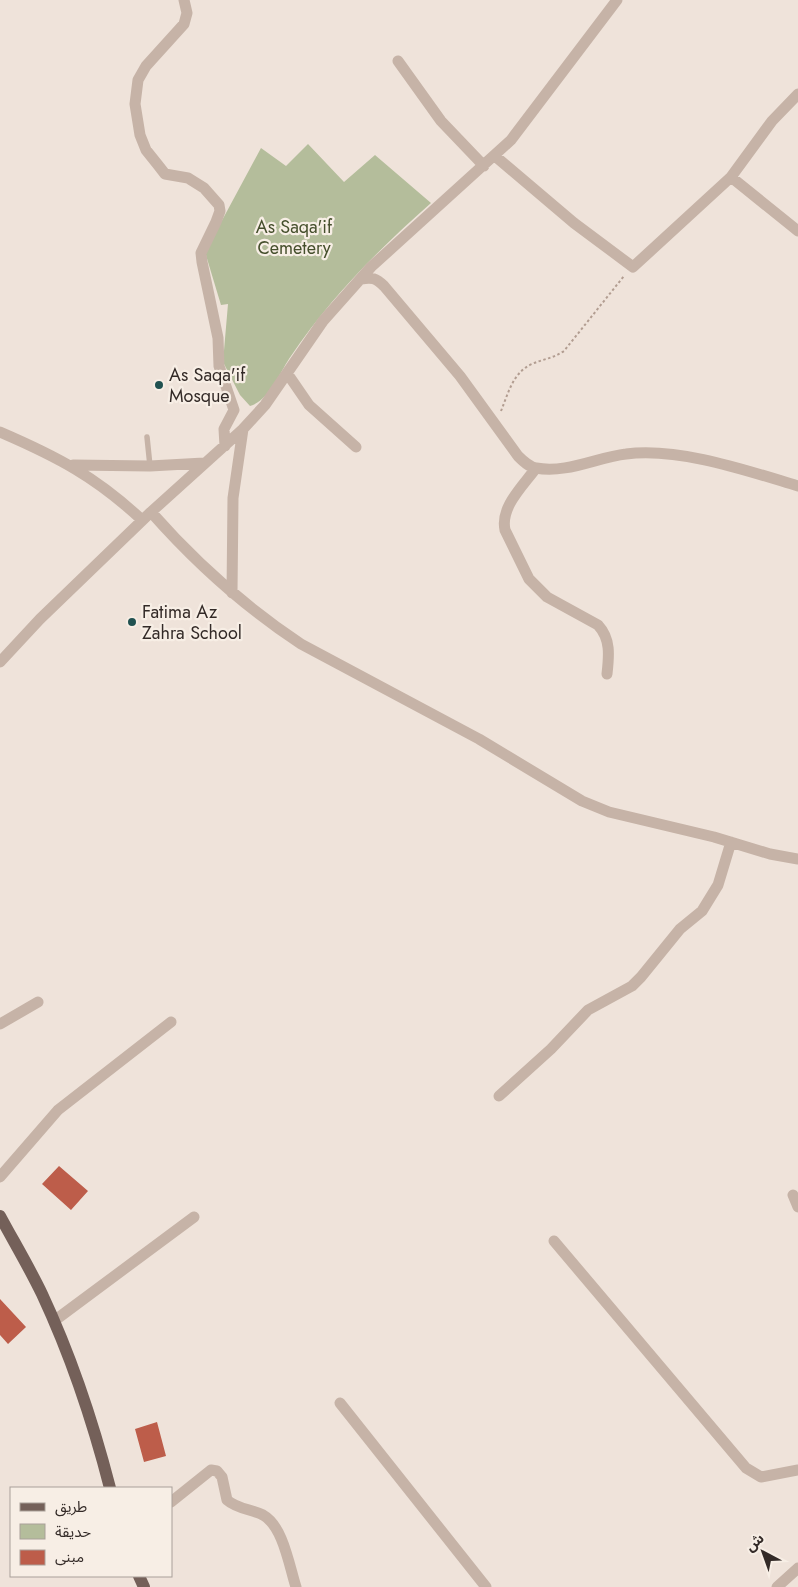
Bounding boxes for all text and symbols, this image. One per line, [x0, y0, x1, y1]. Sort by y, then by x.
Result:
park label: As Saqa'if Cemetery [256, 214, 333, 261]
place label: As Saqa'if Mosque [169, 362, 246, 409]
marker: As Saqa'if Mosque [153, 379, 165, 391]
place label: Fatima Az Zahra School [142, 599, 242, 646]
marker: Fatima Az Zahra School [126, 616, 138, 628]
legend [10, 1487, 172, 1577]
text: طريق [55, 1496, 87, 1518]
text: حديقة [55, 1521, 91, 1543]
north arrow [738, 1527, 788, 1577]
text: ش [741, 1528, 768, 1556]
text: مبنى [55, 1546, 84, 1568]

